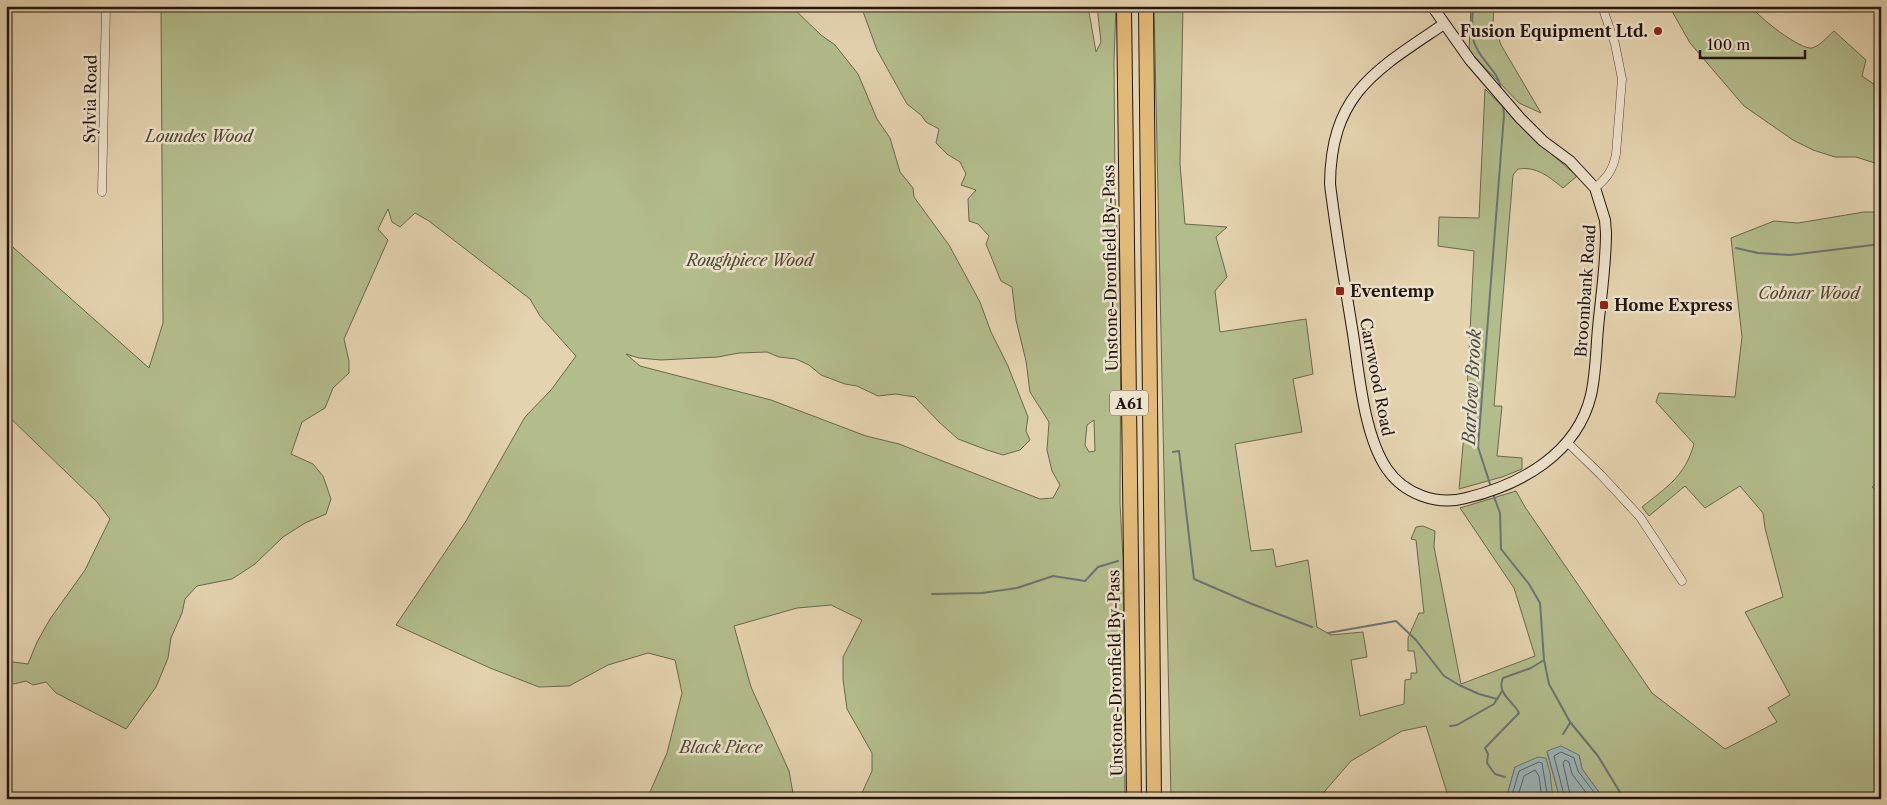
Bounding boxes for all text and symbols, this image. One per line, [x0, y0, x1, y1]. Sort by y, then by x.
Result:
place label: Fusion Equipment Ltd. [1460, 21, 1648, 41]
marker: Fusion Equipment Ltd. [1652, 25, 1664, 37]
scale bar [1700, 28, 1804, 60]
text: 100 m [1707, 35, 1750, 54]
street label: Sylvia Road [79, 54, 101, 143]
park label: Loundes Wood [143, 126, 254, 146]
street label: Unstone-Dronfield By-Pass [1098, 164, 1122, 372]
street label: Broombank Road [1570, 224, 1600, 358]
park label: Roughpiece Wood [685, 250, 815, 270]
place label: Eventemp [1350, 281, 1434, 301]
park label: Cobnar Wood [1758, 283, 1861, 303]
marker: Eventemp [1334, 285, 1346, 297]
place label: Home Express [1614, 295, 1733, 315]
marker: Home Express [1598, 299, 1610, 311]
street label: Carrwood Road [1356, 316, 1398, 438]
water label: Barlow Brook [1458, 328, 1486, 448]
road number: A61 [1110, 390, 1148, 416]
street label: Unstone-Dronfield By-Pass [1103, 569, 1127, 777]
park label: Black Piece [677, 737, 764, 757]

